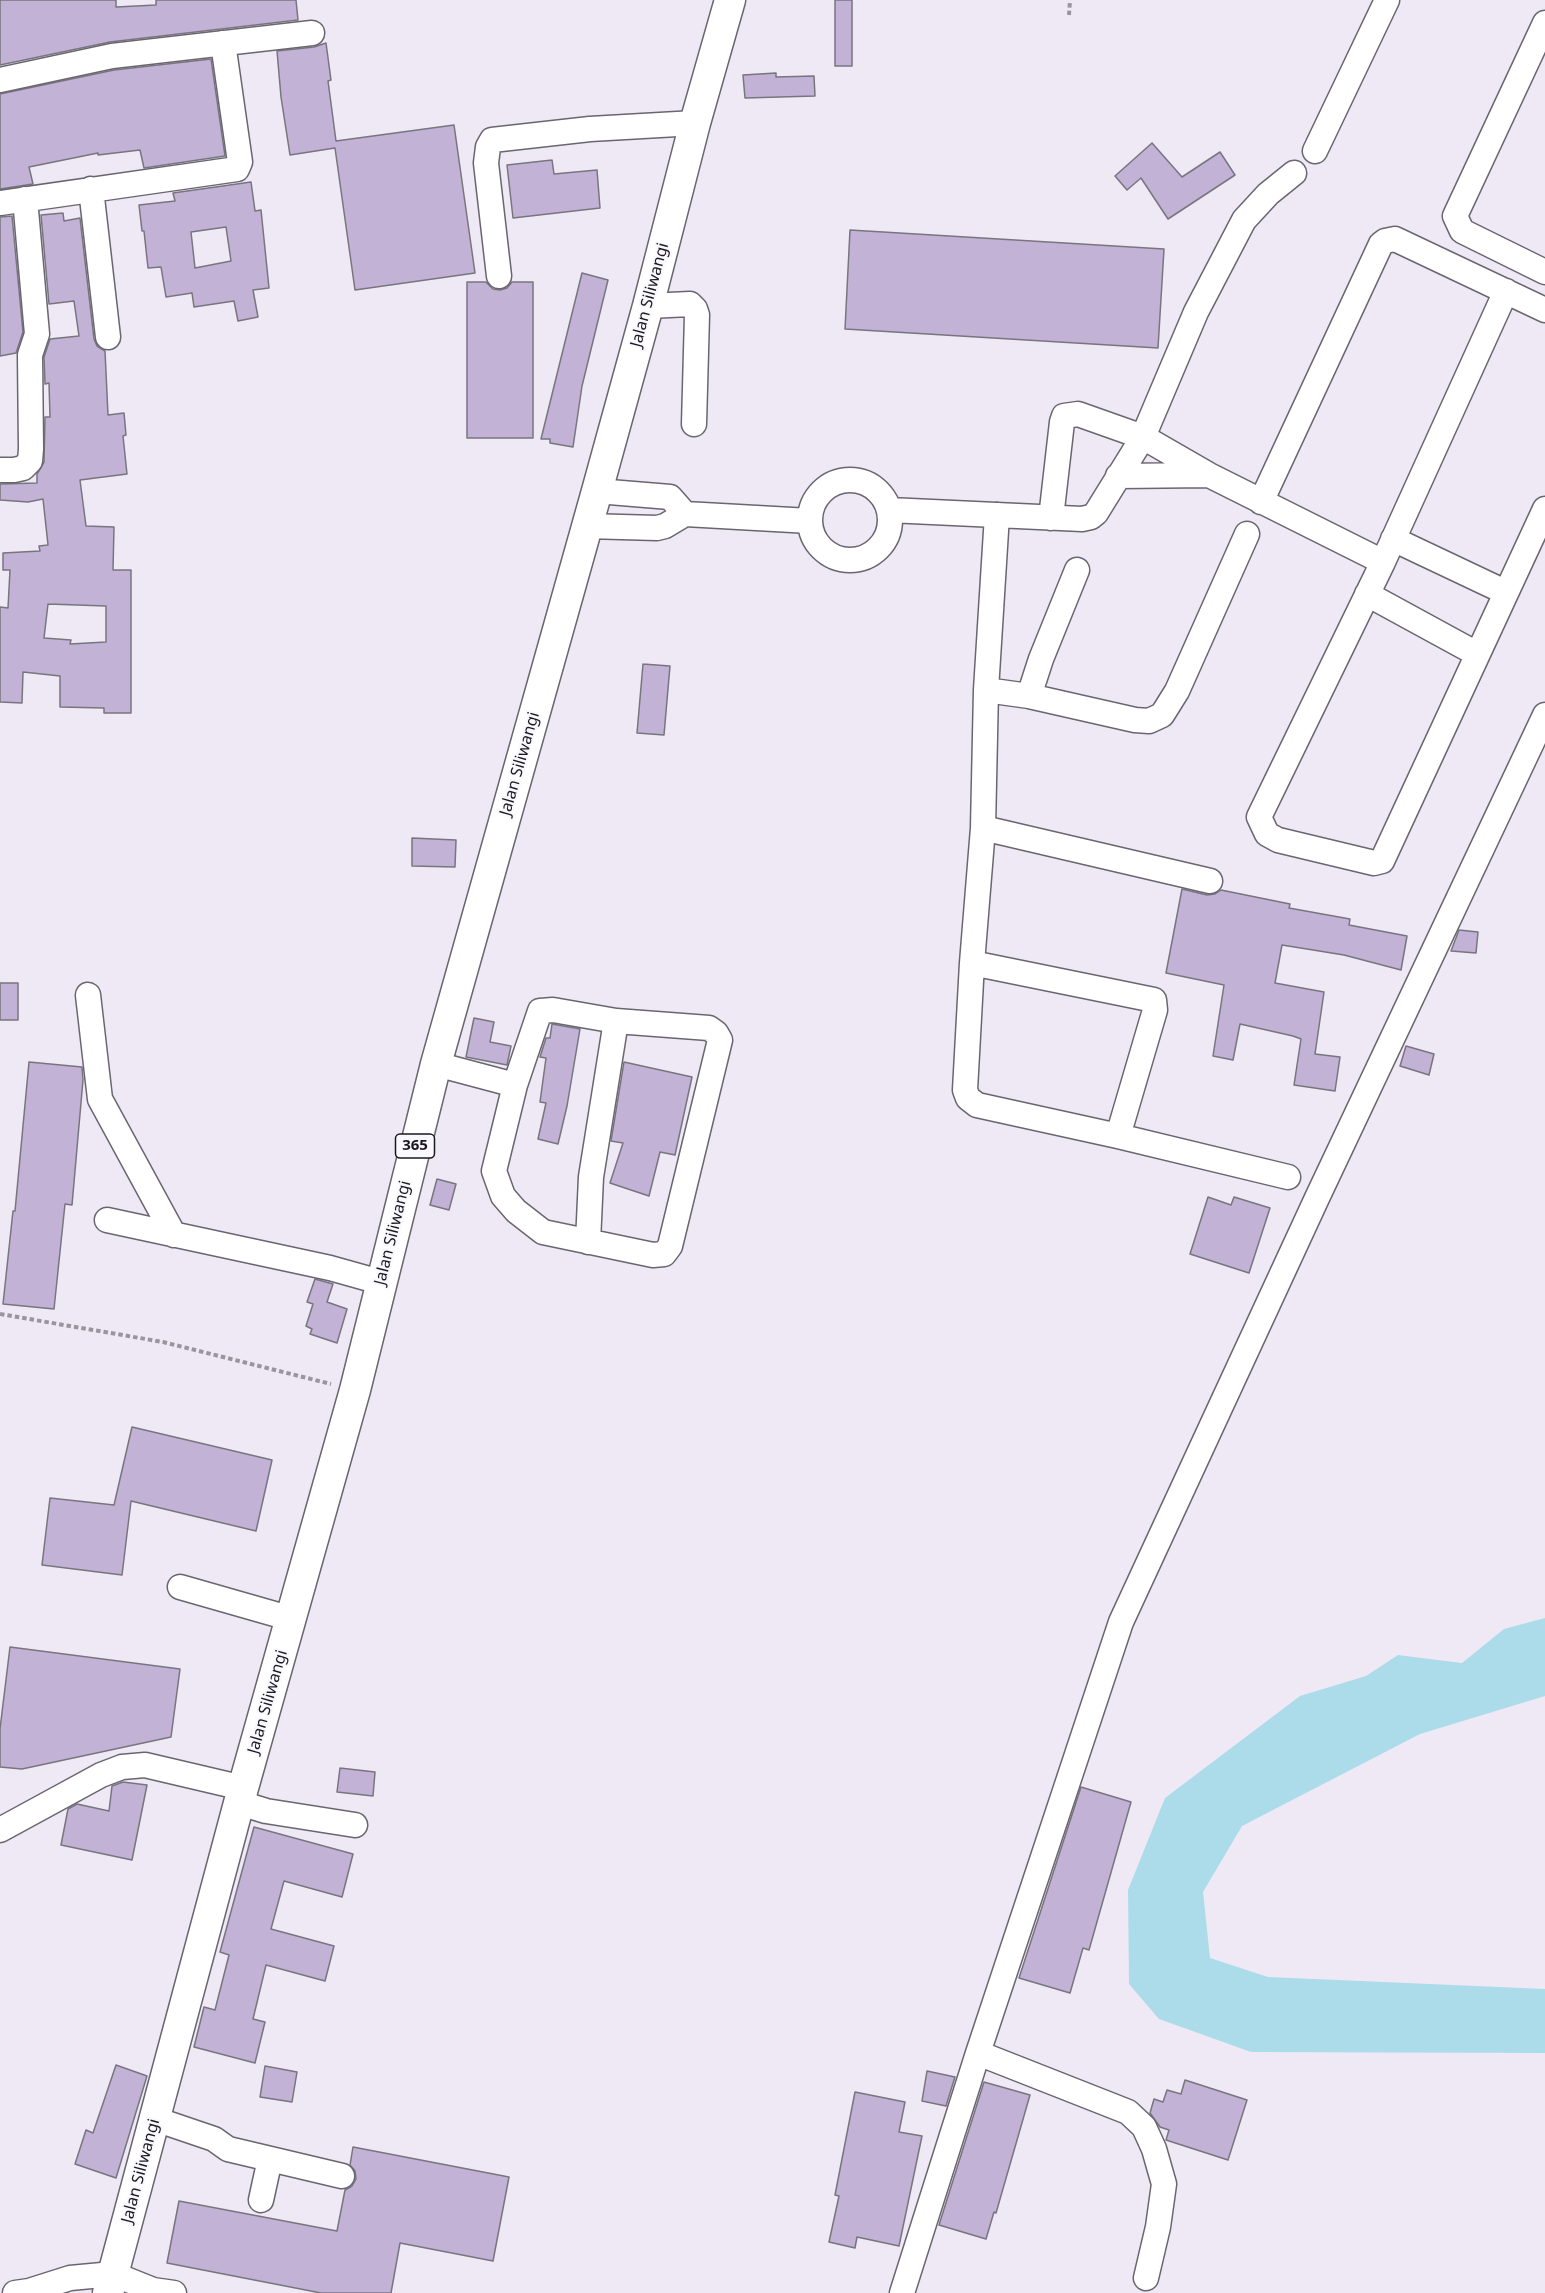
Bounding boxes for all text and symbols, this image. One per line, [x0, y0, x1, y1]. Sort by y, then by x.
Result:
street label: Jalan Siliwangi [627, 241, 673, 349]
street label: Jalan Siliwangi [496, 710, 544, 818]
road number: 365 [396, 1134, 434, 1158]
street label: Jalan Siliwangi [371, 1179, 415, 1287]
street label: Jalan Siliwangi [244, 1648, 292, 1756]
street label: Jalan Siliwangi [118, 2117, 164, 2225]

